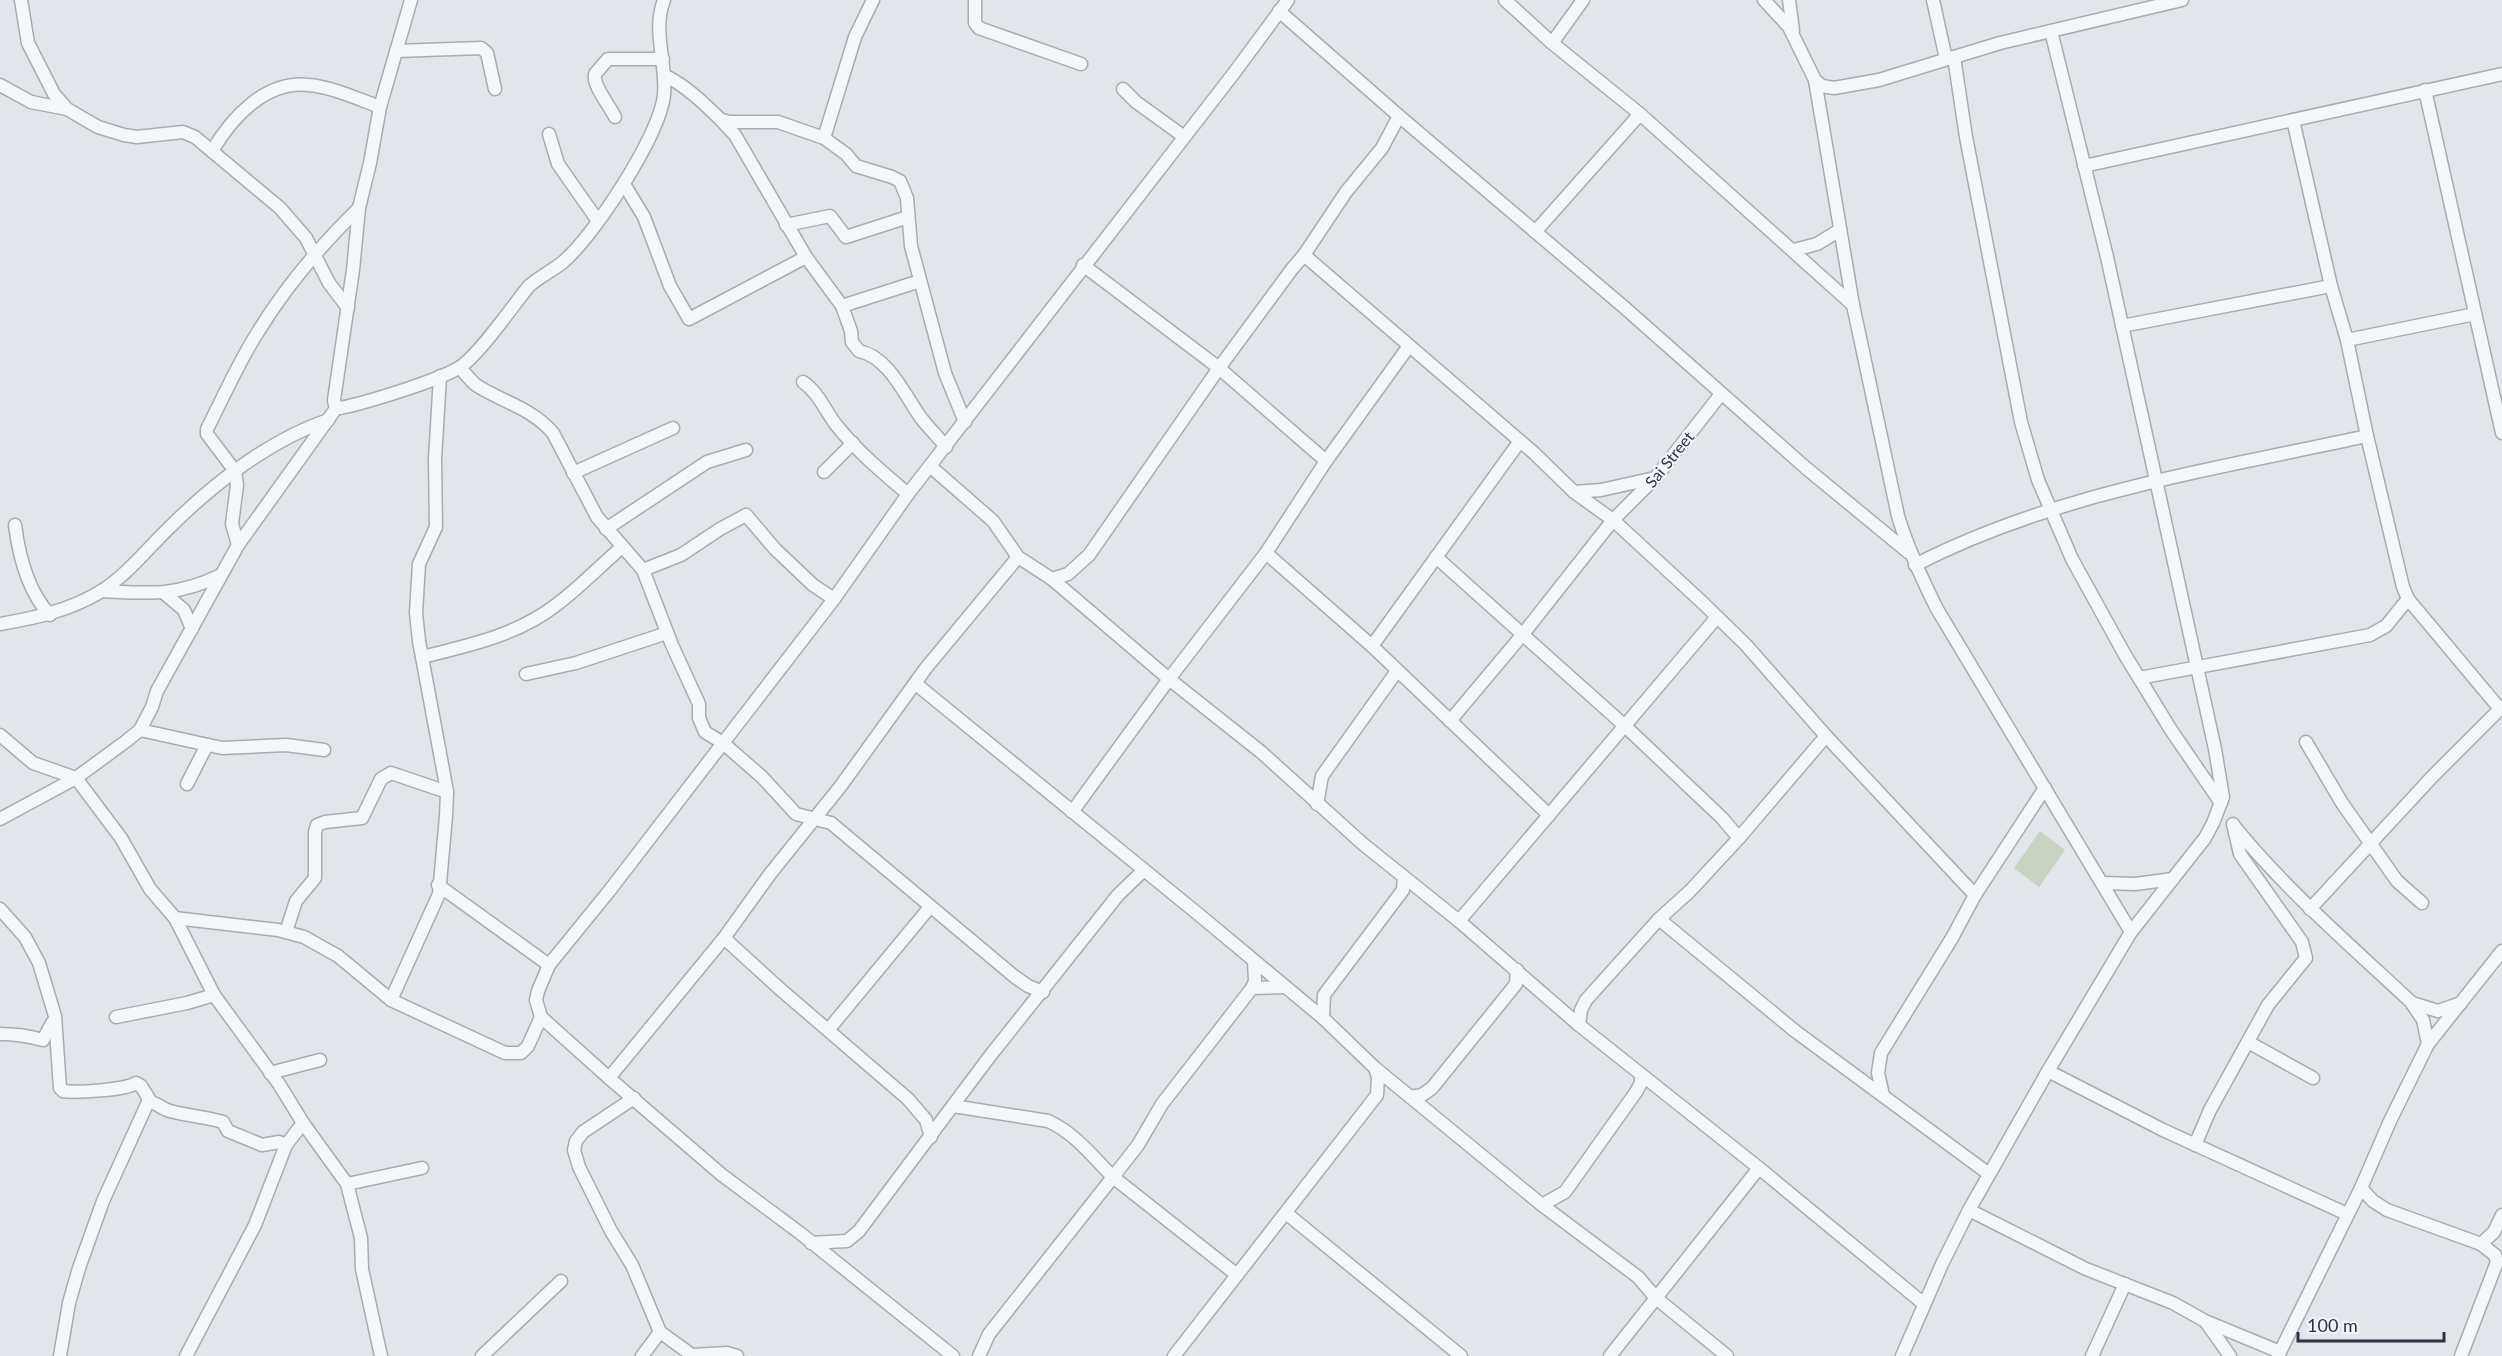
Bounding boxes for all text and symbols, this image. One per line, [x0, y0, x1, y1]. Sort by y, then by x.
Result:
street label: Sai Street [1641, 427, 1697, 491]
scale bar [2298, 1305, 2444, 1343]
text: 100 m [2307, 1314, 2358, 1336]

